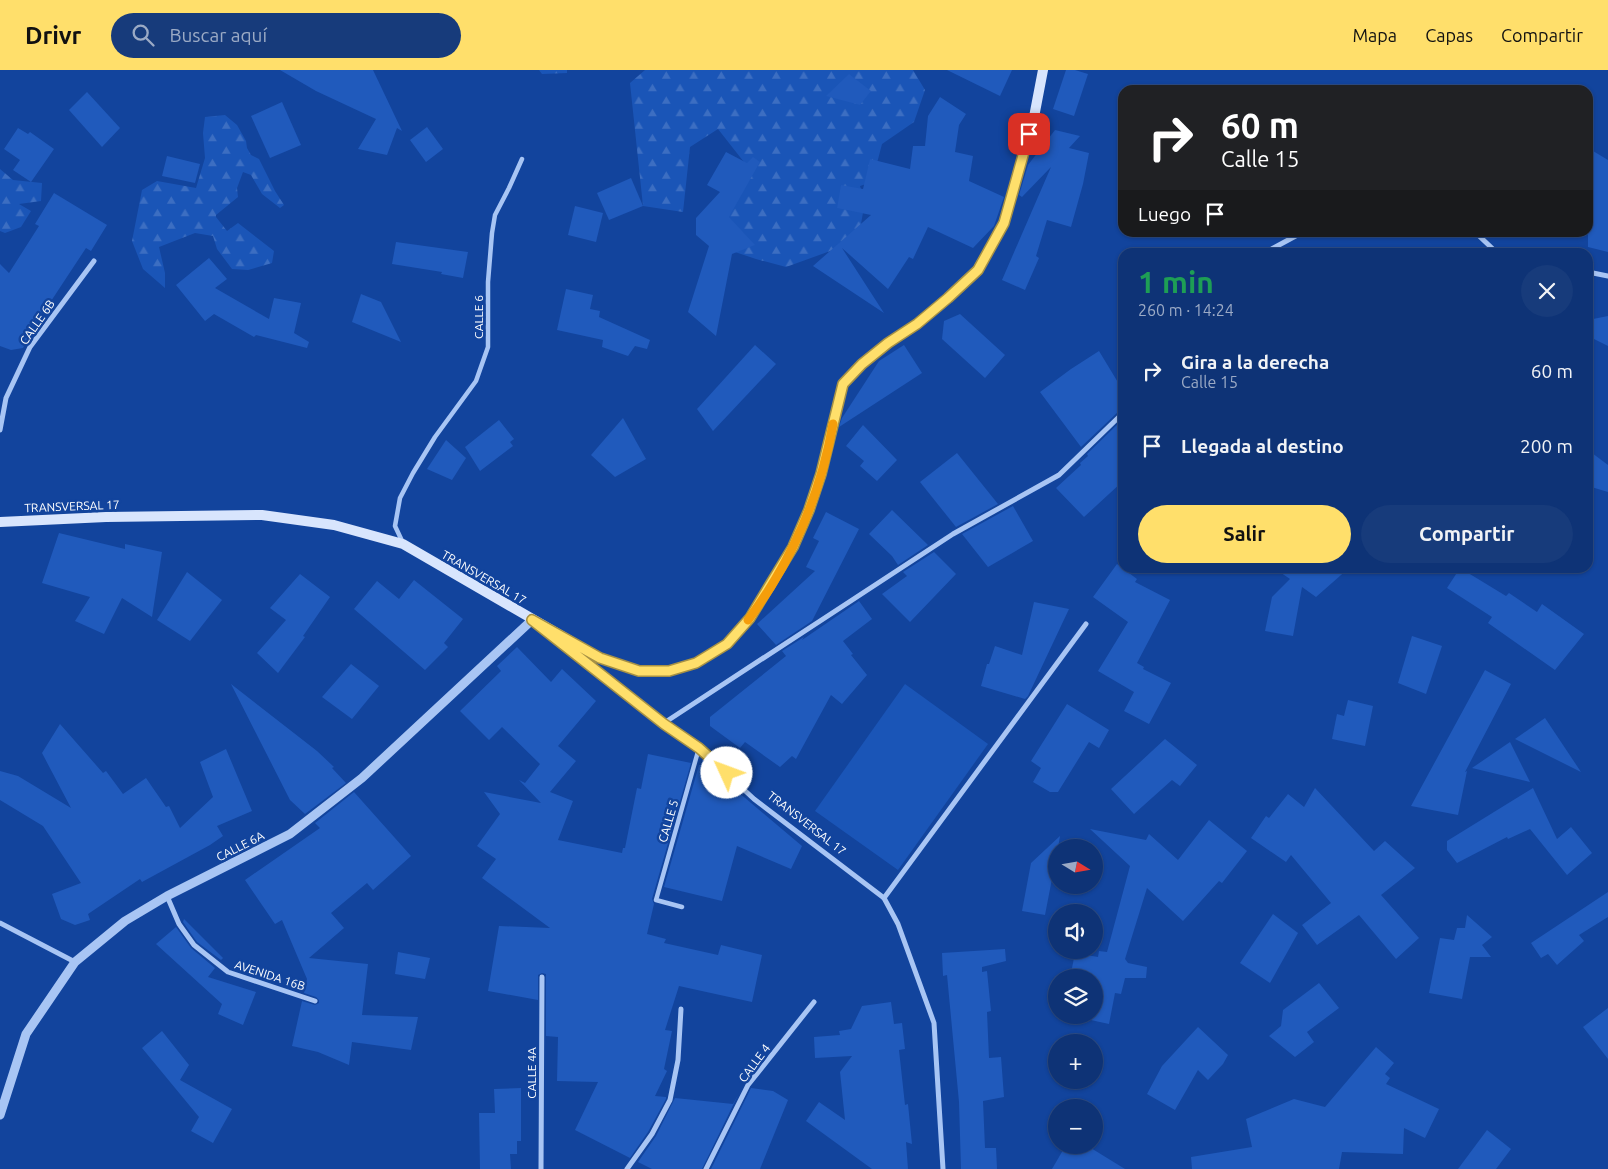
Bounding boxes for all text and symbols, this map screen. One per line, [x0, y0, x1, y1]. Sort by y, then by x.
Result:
search box [111, 13, 461, 58]
icon: search [129, 21, 157, 49]
text: Drivr [25, 22, 81, 49]
text: Buscar aquí [169, 24, 267, 46]
text: Mapa [1352, 25, 1397, 45]
text: Capas [1425, 25, 1473, 45]
text: Compartir [1501, 25, 1583, 45]
icon: right [1138, 105, 1203, 170]
text: 60 m [1221, 105, 1299, 145]
pin [1008, 113, 1050, 155]
icon: arrive [1015, 120, 1043, 148]
text: Calle 15 [1221, 146, 1299, 171]
icon: arrive [1201, 200, 1229, 228]
text: Luego [1138, 203, 1191, 225]
text: 1 min [1138, 265, 1214, 299]
button: close [1521, 265, 1573, 317]
street label: CALLE 6 [472, 295, 485, 339]
street label: CALLE 6B [17, 297, 57, 347]
text: 260 m · 14:24 [1138, 301, 1234, 319]
text: Gira a la derecha [1181, 351, 1329, 373]
icon: right [1138, 357, 1166, 385]
text: 60 m [1531, 360, 1573, 382]
text: Calle 15 [1181, 373, 1238, 391]
icon: arrive [1138, 432, 1166, 460]
text: Llegada al destino [1181, 435, 1344, 457]
text: 200 m [1520, 435, 1573, 457]
street label: TRANSVERSAL 17 [24, 498, 120, 514]
button: Salir [1138, 505, 1351, 563]
button: Compartir [1361, 505, 1573, 563]
street label: TRANSVERSAL 17 [439, 548, 529, 606]
position arrow [700, 746, 752, 798]
street label: TRANSVERSAL 17 [765, 788, 849, 858]
street label: CALLE 5 [656, 798, 680, 844]
street label: CALLE 6A [214, 828, 266, 864]
north arrow [1048, 839, 1102, 894]
map controls [1048, 839, 1103, 1154]
button: sound [1048, 904, 1103, 959]
street label: AVENIDA 16B [233, 958, 307, 992]
button: layers [1048, 969, 1103, 1024]
button: + [1048, 1034, 1103, 1089]
street label: CALLE 4 [736, 1041, 773, 1084]
street label: CALLE 4A [525, 1047, 538, 1099]
button: − [1048, 1099, 1103, 1154]

